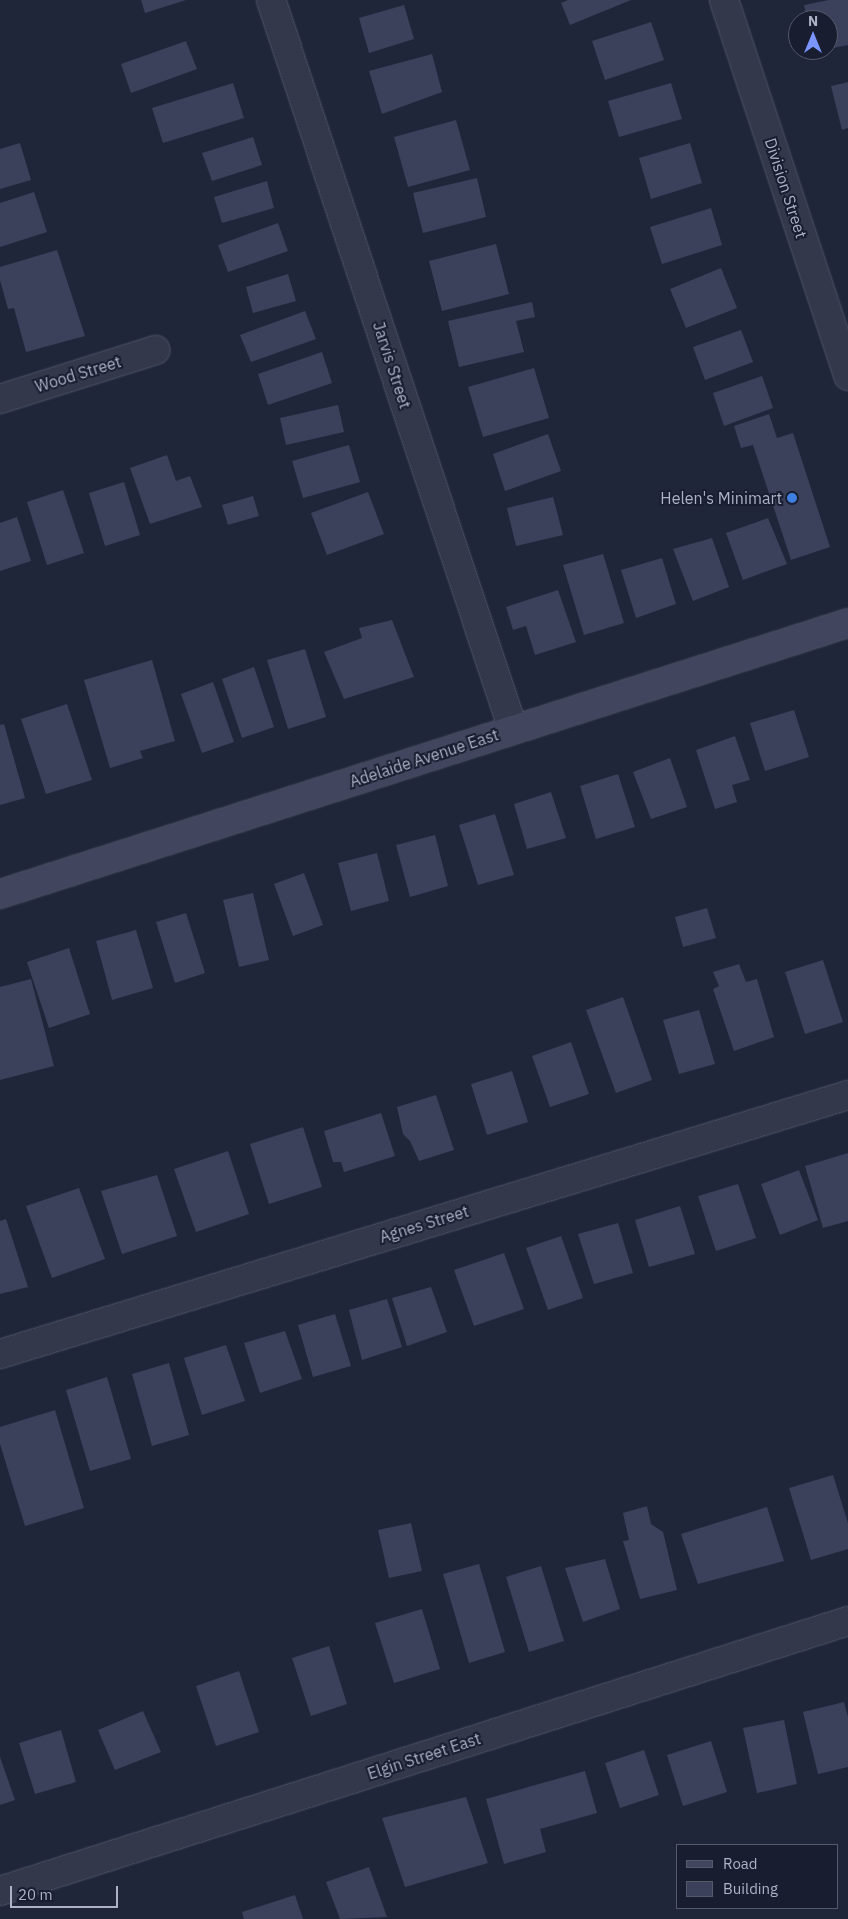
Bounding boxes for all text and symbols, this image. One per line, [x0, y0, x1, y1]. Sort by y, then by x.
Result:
north arrow [788, 10, 838, 60]
text: N [808, 12, 818, 30]
street label: Division Street [761, 136, 811, 240]
street label: Jarvis Street [369, 319, 415, 411]
street label: Wood Street [33, 352, 123, 396]
place label: Helen's Minimart [660, 488, 782, 508]
marker: Helen's Minimart [786, 492, 798, 504]
street label: Adelaide Avenue East [347, 725, 501, 791]
street label: Agnes Street [377, 1201, 471, 1247]
street label: Elgin Street East [365, 1729, 483, 1783]
legend [676, 1844, 838, 1909]
text: Road [723, 1854, 758, 1873]
scale bar [12, 1876, 120, 1908]
text: Building [723, 1879, 778, 1898]
text: 20 m [18, 1885, 53, 1904]

